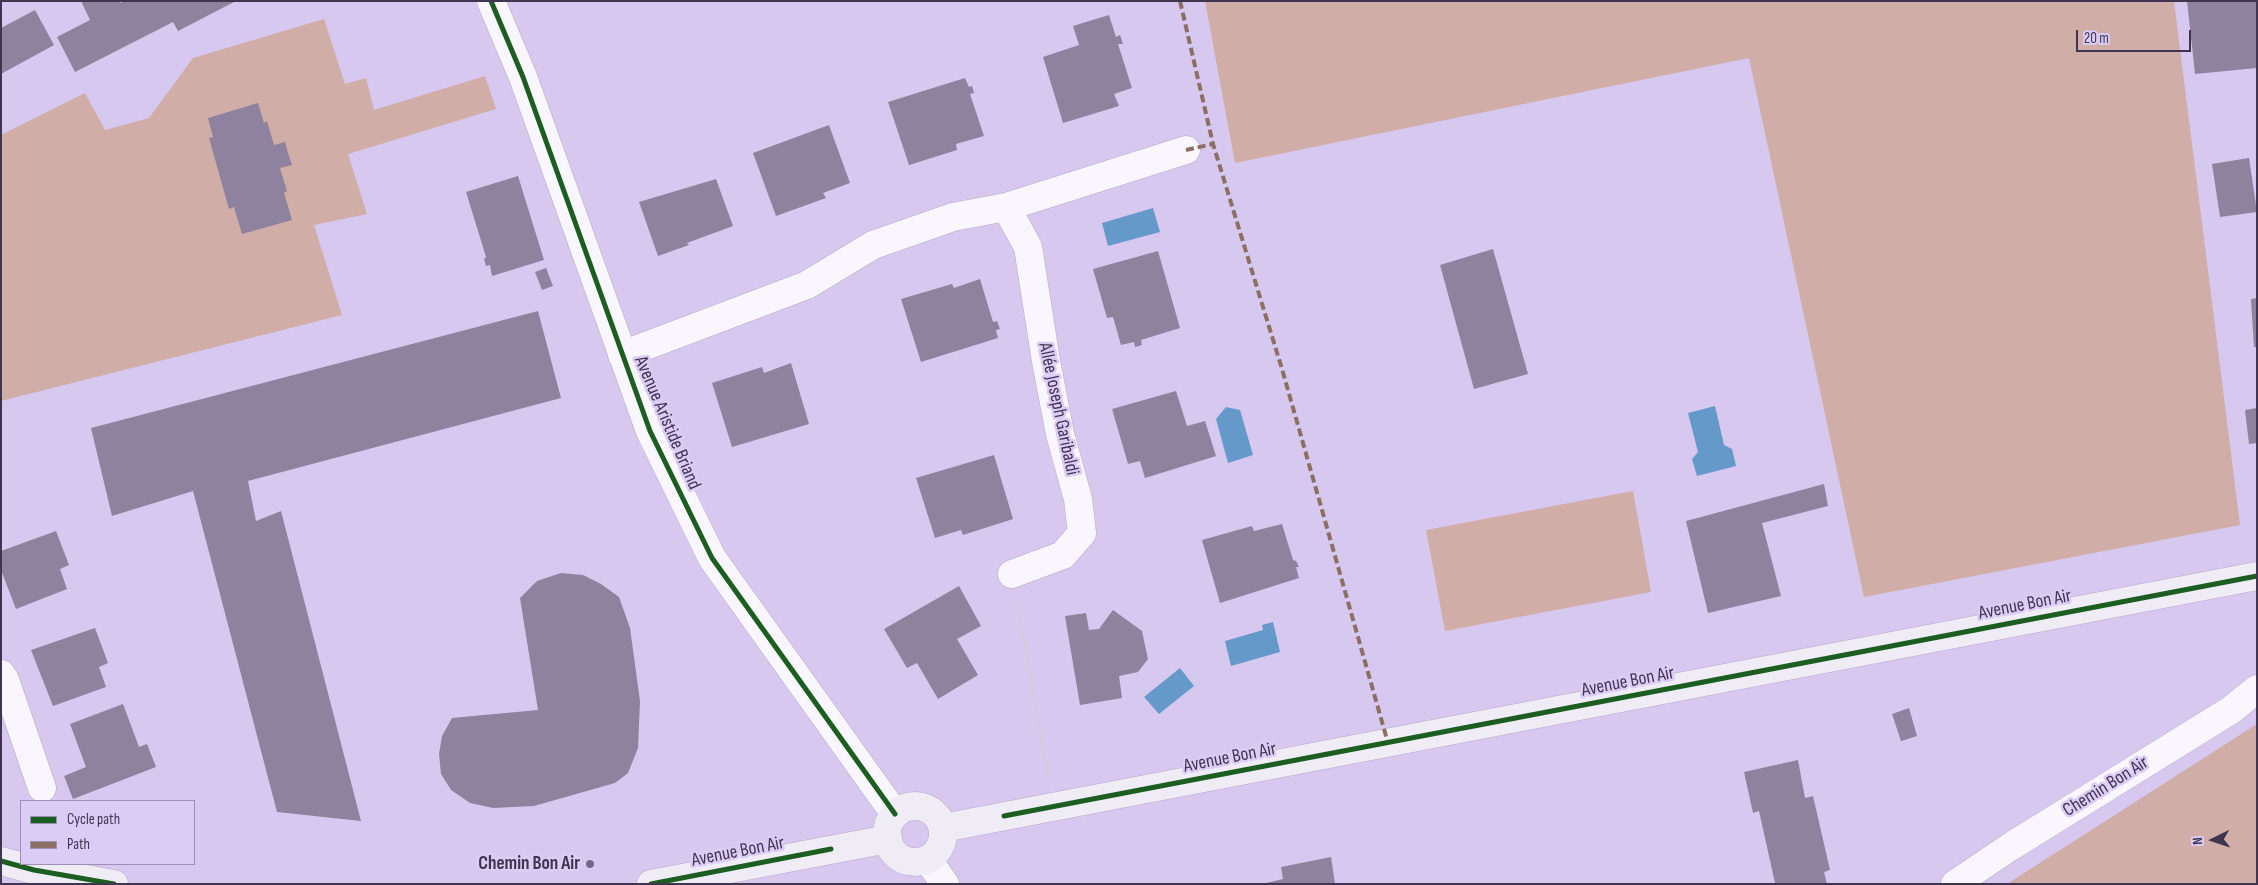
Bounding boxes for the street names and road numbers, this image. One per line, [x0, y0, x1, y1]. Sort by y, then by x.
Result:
street label: Allée Joseph Garibaldi [1033, 341, 1083, 477]
street label: Avenue Aristide Briand [629, 353, 705, 493]
street label: Avenue Bon Air [1977, 585, 2073, 625]
street label: Avenue Bon Air [1580, 662, 1676, 702]
street label: Avenue Bon Air [1182, 738, 1278, 778]
street label: Chemin Bon Air [2059, 752, 2153, 822]
street label: Avenue Bon Air [690, 832, 786, 872]

